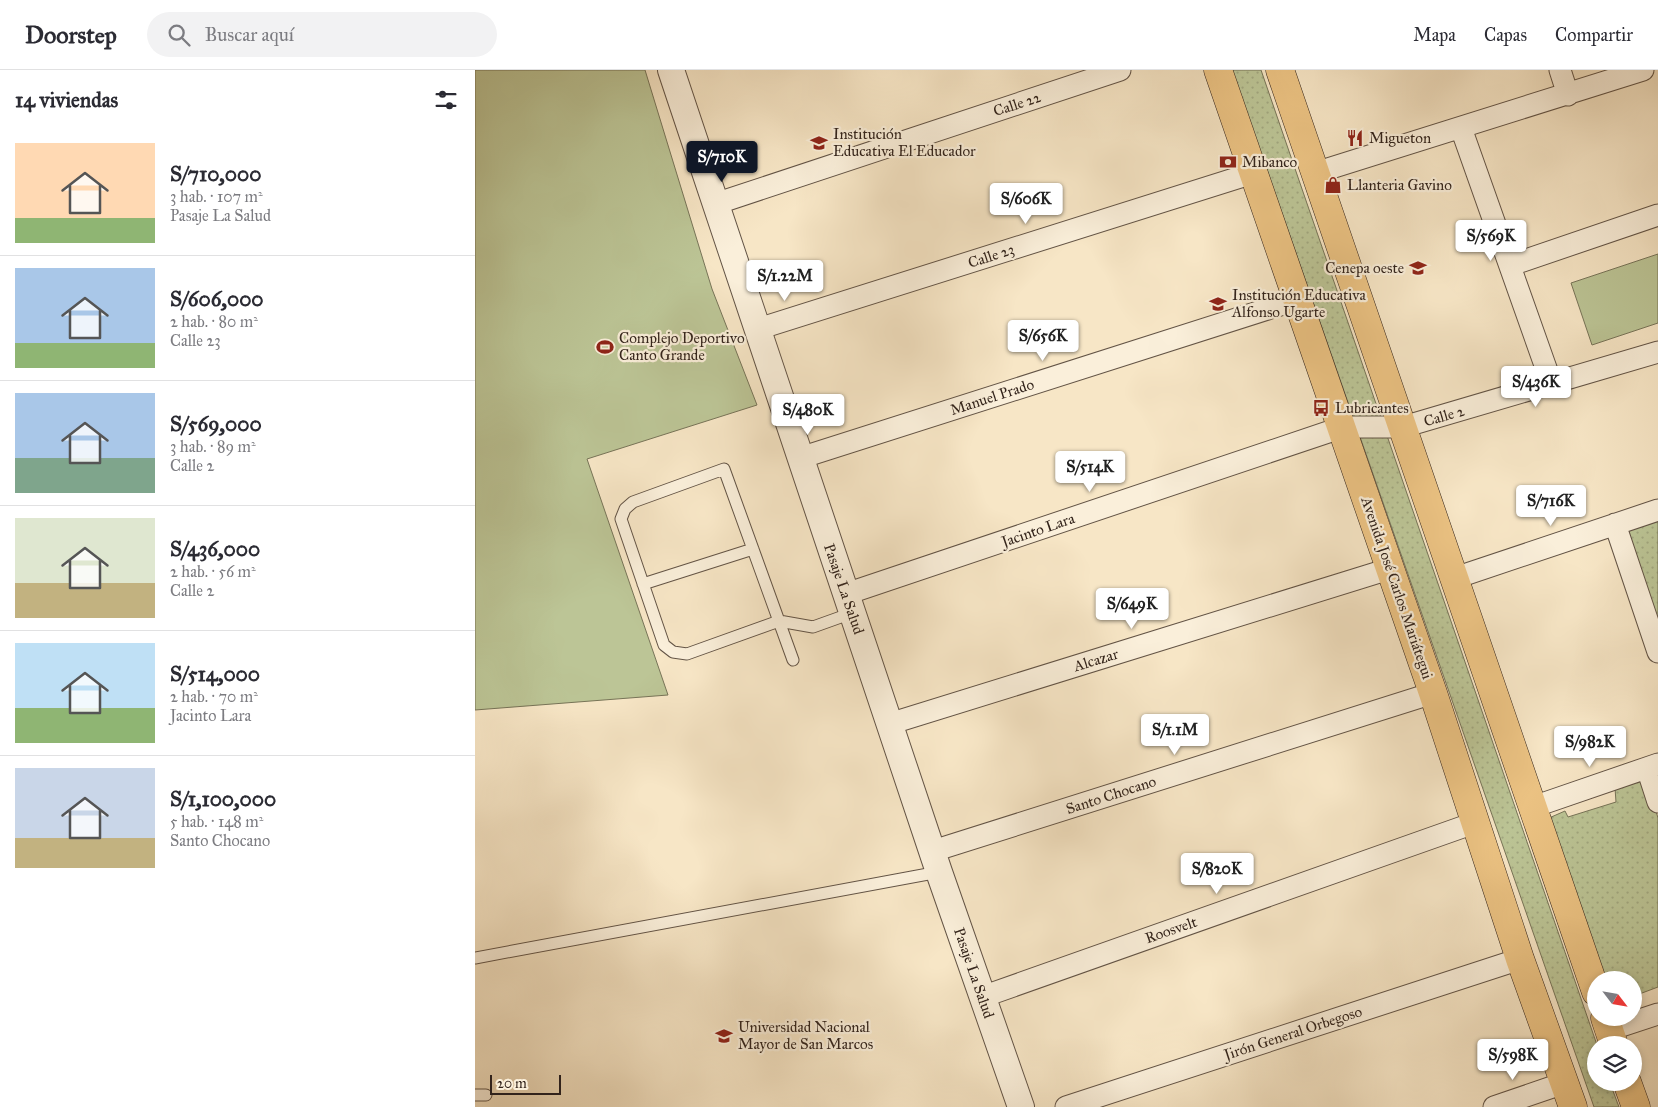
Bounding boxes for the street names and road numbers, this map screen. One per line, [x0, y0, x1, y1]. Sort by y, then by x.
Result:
street label: Calle 22 [991, 88, 1044, 120]
street label: Calle 23 [966, 240, 1016, 272]
street label: Manuel Prado [948, 375, 1036, 419]
street label: Calle 2 [1422, 401, 1467, 430]
street label: Avenida José Carlos Mariátegui [1356, 494, 1437, 682]
street label: Jacinto Lara [997, 509, 1078, 553]
street label: Pasaje La Salud [820, 541, 868, 637]
street label: Alcazar [1071, 645, 1121, 676]
street label: Santo Chocano [1064, 772, 1159, 818]
street label: Roosvelt [1143, 913, 1200, 947]
street label: Pasaje La Salud [950, 925, 998, 1021]
street label: Jirón General Orbegoso [1220, 1002, 1365, 1065]

